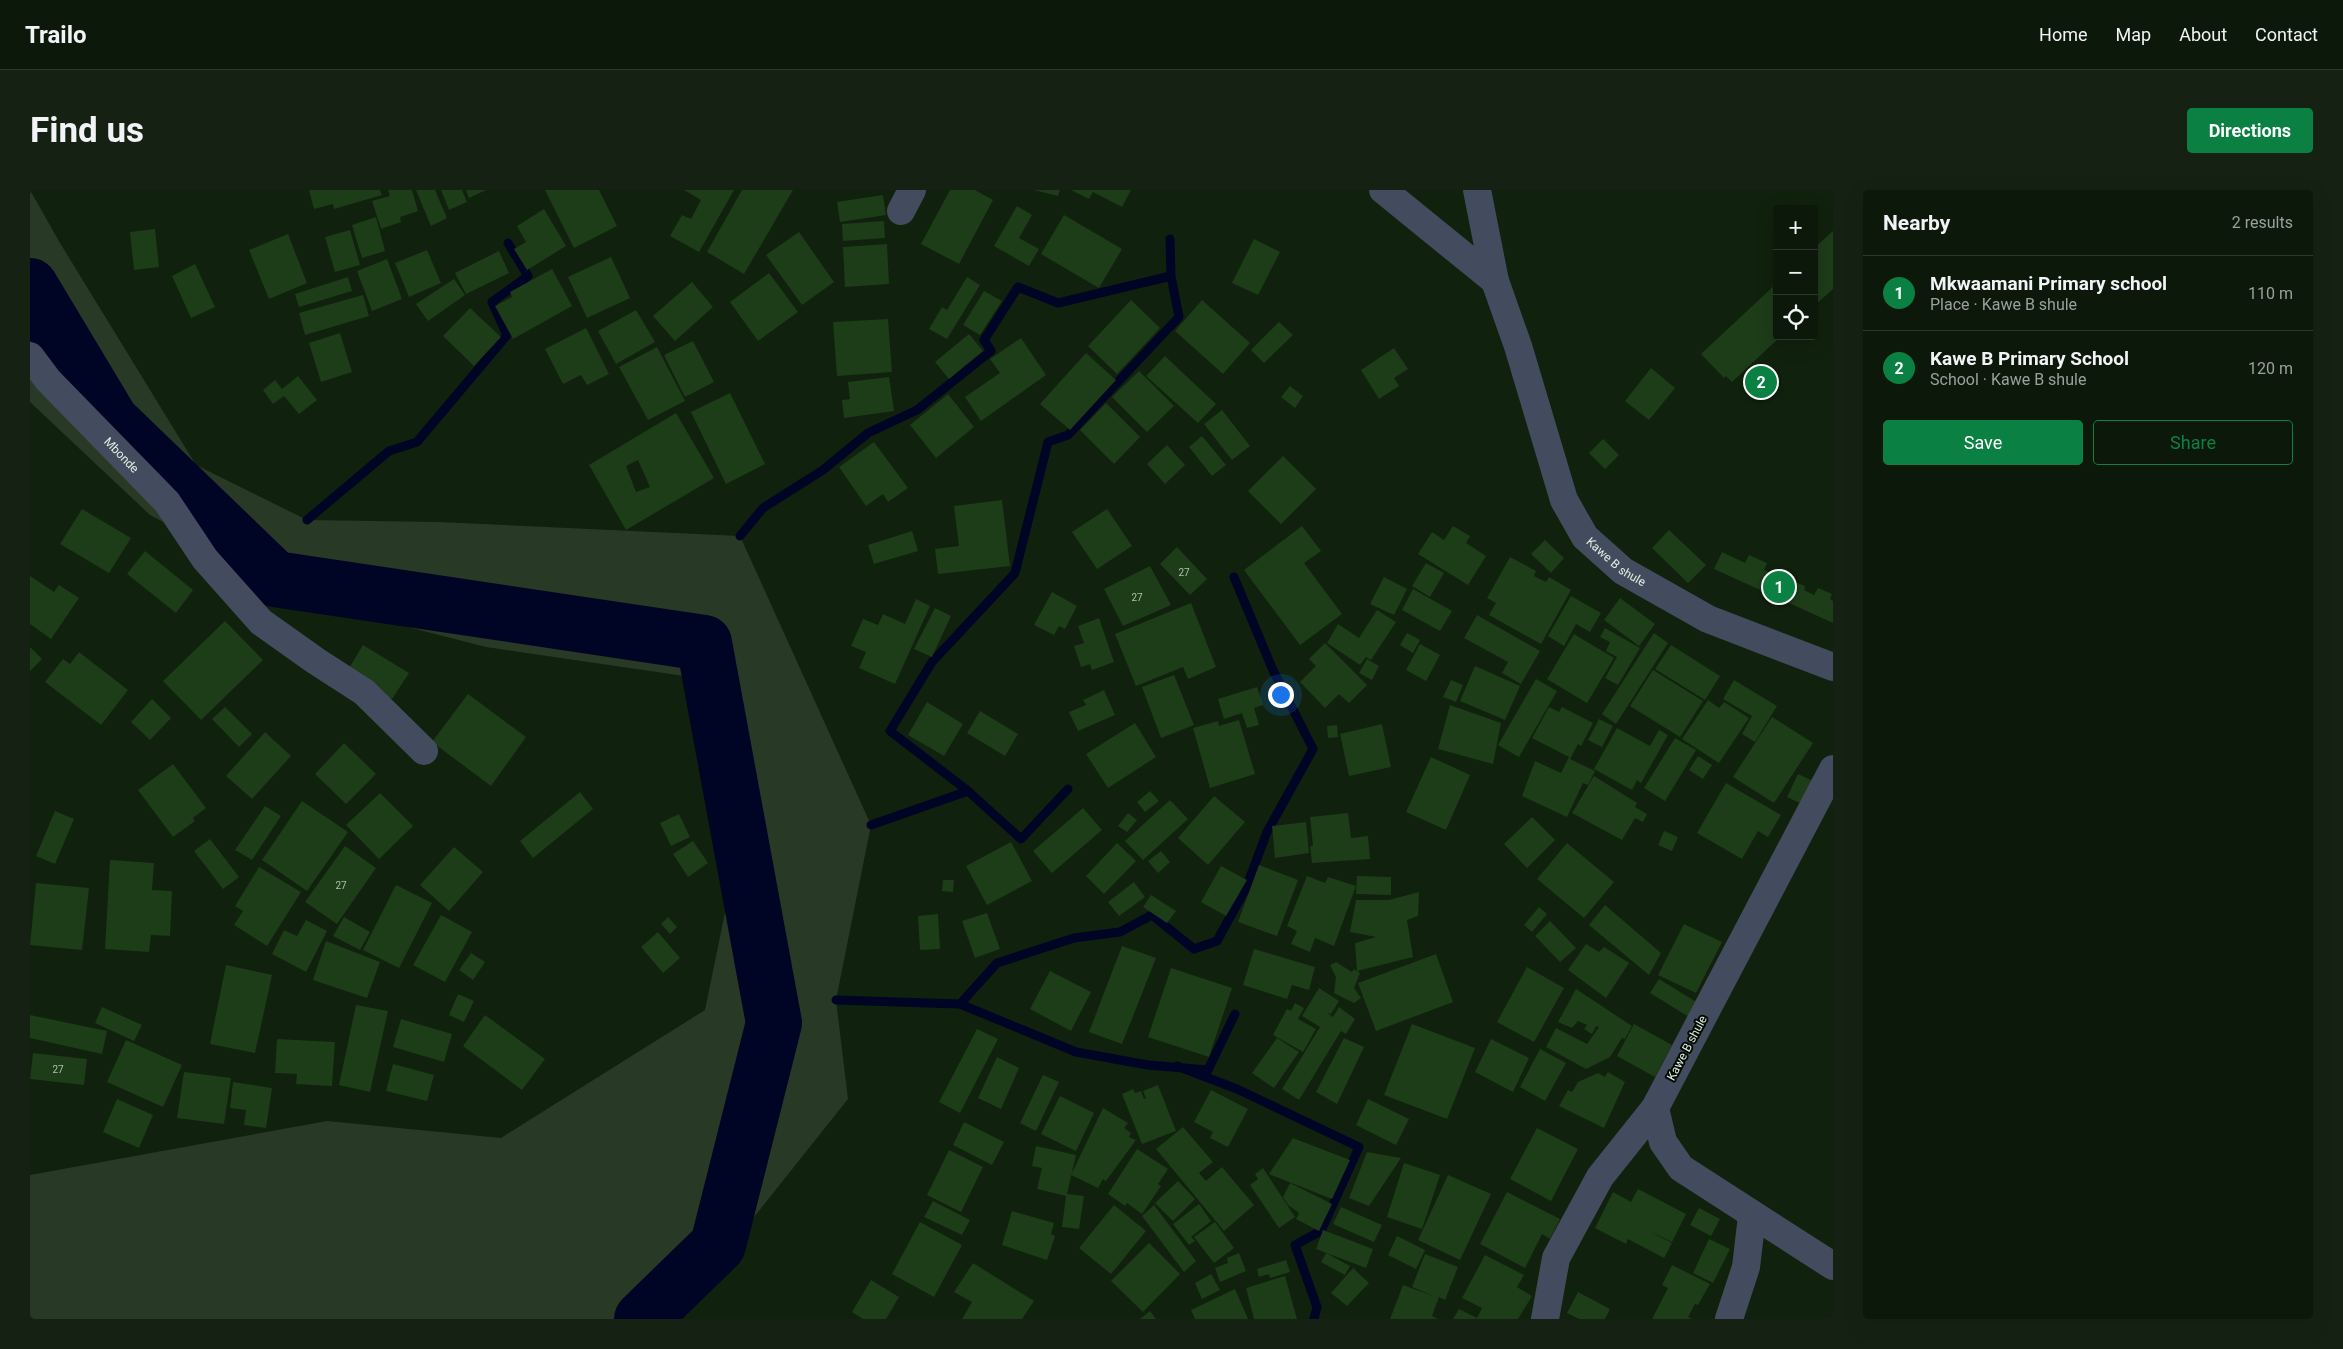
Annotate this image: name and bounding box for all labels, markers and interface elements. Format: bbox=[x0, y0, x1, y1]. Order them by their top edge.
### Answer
text: Trailo bbox=[25, 21, 87, 49]
text: Home bbox=[2039, 24, 2088, 45]
text: Map bbox=[2116, 24, 2151, 45]
text: About bbox=[2179, 24, 2227, 45]
text: Contact bbox=[2255, 24, 2318, 45]
button: Directions bbox=[2187, 108, 2313, 153]
text: Find us bbox=[30, 110, 144, 151]
map controls bbox=[1773, 205, 1818, 340]
button: + bbox=[1773, 205, 1818, 250]
text: Nearby bbox=[1883, 211, 1950, 235]
text: 2 results bbox=[2232, 213, 2293, 232]
button: − bbox=[1773, 250, 1818, 295]
text: Mkwaamani Primary school bbox=[1930, 272, 2167, 295]
text: 1 bbox=[1894, 284, 1904, 303]
text: 110 m bbox=[2248, 284, 2293, 303]
button: locate bbox=[1773, 295, 1818, 340]
text: Place · Kawe B shule bbox=[1930, 295, 2077, 314]
text: Kawe B Primary School bbox=[1930, 347, 2129, 370]
text: 2 bbox=[1894, 359, 1904, 378]
text: 120 m bbox=[2248, 359, 2293, 378]
pin: 2 bbox=[1745, 363, 1777, 401]
text: School · Kawe B shule bbox=[1930, 370, 2086, 389]
button: Save bbox=[1883, 420, 2083, 465]
button: Share bbox=[2093, 420, 2293, 465]
street label: Mbonde bbox=[101, 435, 142, 476]
street label: Kawe B shule bbox=[1583, 535, 1648, 589]
house number: 27 bbox=[1178, 567, 1190, 578]
pin: 1 bbox=[1763, 568, 1795, 606]
house number: 27 bbox=[1131, 592, 1143, 603]
your location bbox=[1268, 682, 1294, 708]
house number: 27 bbox=[335, 880, 347, 891]
street label: Kawe B shule bbox=[1664, 1013, 1710, 1083]
house number: 27 bbox=[52, 1064, 64, 1075]

